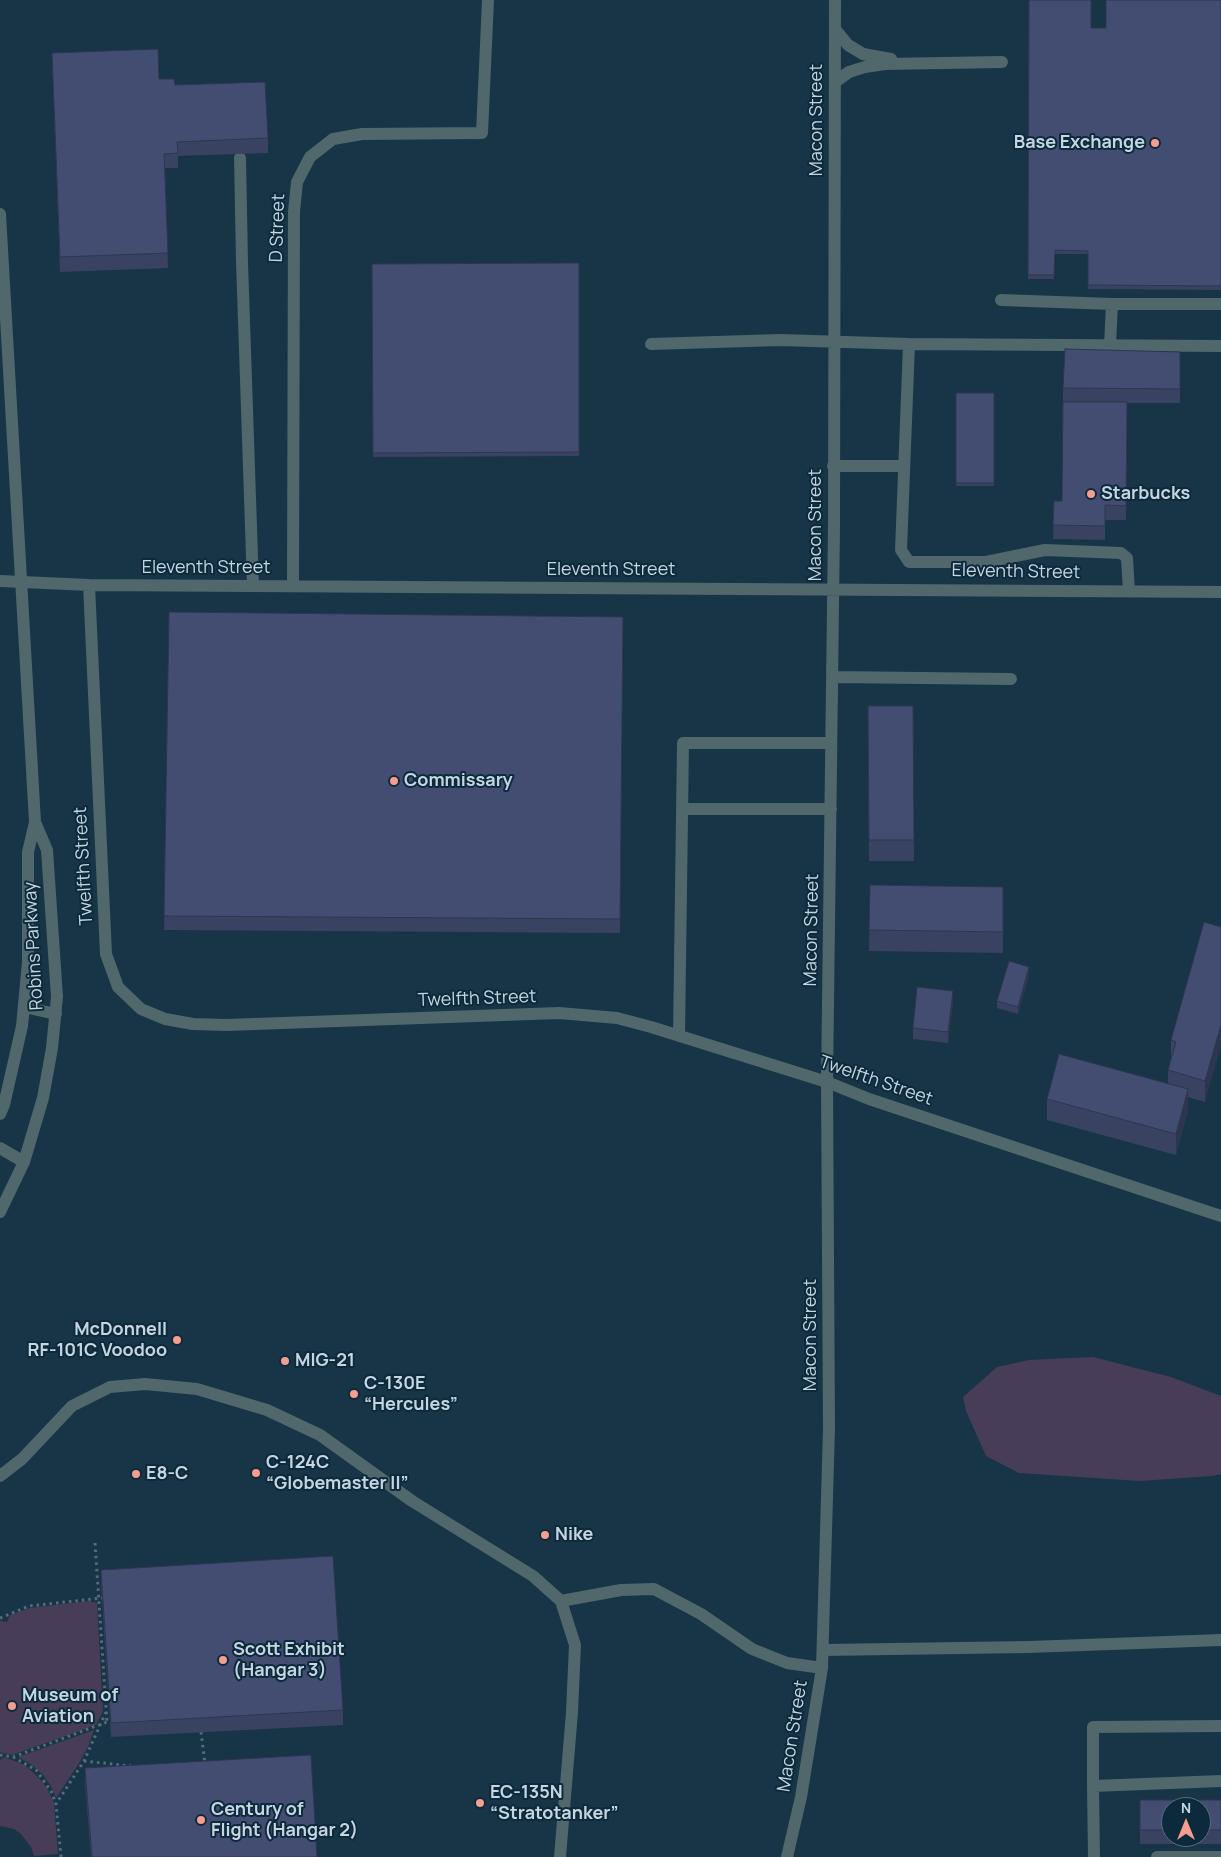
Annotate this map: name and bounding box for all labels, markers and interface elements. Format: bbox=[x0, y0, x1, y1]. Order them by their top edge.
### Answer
street label: Macon Street bbox=[806, 64, 828, 176]
place label: Base Exchange bbox=[1014, 132, 1145, 154]
marker: Base Exchange bbox=[1149, 137, 1161, 149]
street label: D Street bbox=[266, 193, 290, 263]
street label: Macon Street bbox=[805, 469, 827, 581]
place label: Starbucks bbox=[1101, 483, 1190, 505]
marker: Starbucks bbox=[1085, 488, 1097, 500]
street label: Eleventh Street bbox=[142, 557, 270, 579]
street label: Eleventh Street bbox=[547, 559, 675, 581]
street label: Eleventh Street bbox=[951, 560, 1081, 584]
place label: Commissary bbox=[404, 770, 513, 792]
marker: Commissary bbox=[388, 775, 400, 787]
street label: Twelfth Street bbox=[70, 806, 98, 926]
street label: Macon Street bbox=[800, 874, 824, 986]
street label: Robins Parkway bbox=[20, 881, 48, 1011]
street label: Twelfth Street bbox=[417, 986, 537, 1012]
street label: Twelfth Street bbox=[816, 1051, 936, 1111]
street label: Macon Street bbox=[800, 1279, 822, 1391]
place label: McDonnell RF-101C Voodoo bbox=[28, 1319, 167, 1362]
marker: McDonnell RF-101C Voodoo bbox=[171, 1334, 183, 1346]
place label: MIG-21 bbox=[295, 1350, 355, 1372]
marker: MIG-21 bbox=[279, 1355, 291, 1367]
place label: C-130E “Hercules” bbox=[364, 1373, 458, 1416]
marker: C-130E “Hercules” bbox=[348, 1388, 360, 1400]
place label: C-124C “Globemaster II” bbox=[266, 1452, 409, 1495]
place label: E8-C bbox=[146, 1463, 188, 1485]
marker: C-124C “Globemaster II” bbox=[250, 1467, 262, 1479]
marker: E8-C bbox=[130, 1468, 142, 1480]
place label: Nike bbox=[555, 1524, 593, 1546]
marker: Nike bbox=[539, 1529, 551, 1541]
place label: Scott Exhibit (Hangar 3) bbox=[233, 1639, 345, 1682]
marker: Scott Exhibit (Hangar 3) bbox=[217, 1654, 229, 1666]
street label: Macon Street bbox=[774, 1679, 812, 1793]
place label: Museum of Aviation bbox=[22, 1685, 118, 1728]
marker: Museum of Aviation bbox=[6, 1700, 18, 1712]
place label: EC-135N “Stratotanker” bbox=[490, 1782, 619, 1825]
marker: EC-135N “Stratotanker” bbox=[474, 1797, 486, 1809]
north arrow bbox=[1161, 1797, 1211, 1847]
text: N bbox=[1181, 1798, 1191, 1817]
place label: Century of Flight (Hangar 2) bbox=[211, 1799, 358, 1842]
marker: Century of Flight (Hangar 2) bbox=[195, 1814, 207, 1826]

